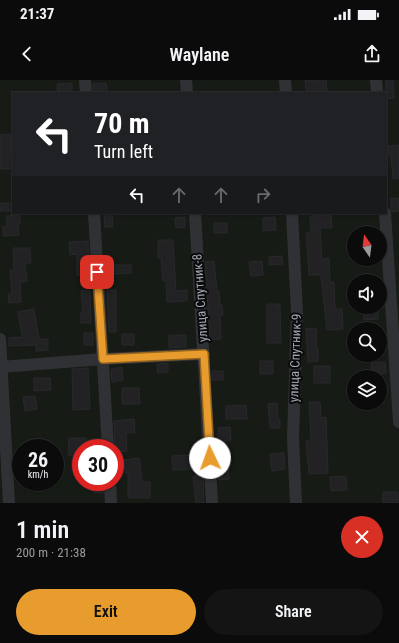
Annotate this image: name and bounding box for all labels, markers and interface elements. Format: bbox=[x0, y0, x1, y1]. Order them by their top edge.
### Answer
text: 21:37 bbox=[20, 5, 54, 23]
icon: back bbox=[16, 43, 38, 65]
icon: share bbox=[361, 43, 383, 65]
text: Waylane bbox=[170, 44, 229, 65]
text: 70 m bbox=[94, 107, 150, 140]
icon: left bbox=[28, 108, 80, 160]
text: Turn left bbox=[94, 141, 153, 162]
icon: left bbox=[126, 184, 148, 206]
icon: ahead bbox=[168, 184, 190, 206]
icon: ahead bbox=[210, 184, 232, 206]
icon: right bbox=[252, 184, 274, 206]
north arrow bbox=[347, 226, 387, 266]
map controls bbox=[347, 226, 387, 410]
street label: улица Спутник-8 bbox=[189, 253, 211, 343]
pin bbox=[80, 255, 114, 289]
icon: arrive bbox=[86, 261, 108, 283]
button: sound bbox=[347, 274, 387, 314]
street label: улица Спутник-9 bbox=[286, 314, 304, 402]
button: search bbox=[347, 322, 387, 362]
button: layers bbox=[347, 370, 387, 410]
position arrow bbox=[189, 437, 231, 479]
speed limit sign: 30 bbox=[72, 439, 124, 491]
text: 26 bbox=[28, 448, 48, 472]
text: km/h bbox=[28, 469, 48, 480]
text: 1 min bbox=[16, 516, 69, 544]
button: close bbox=[341, 516, 383, 558]
text: 200 m · 21:38 bbox=[16, 545, 86, 560]
button: Exit bbox=[16, 589, 196, 635]
button: Share bbox=[204, 589, 383, 635]

